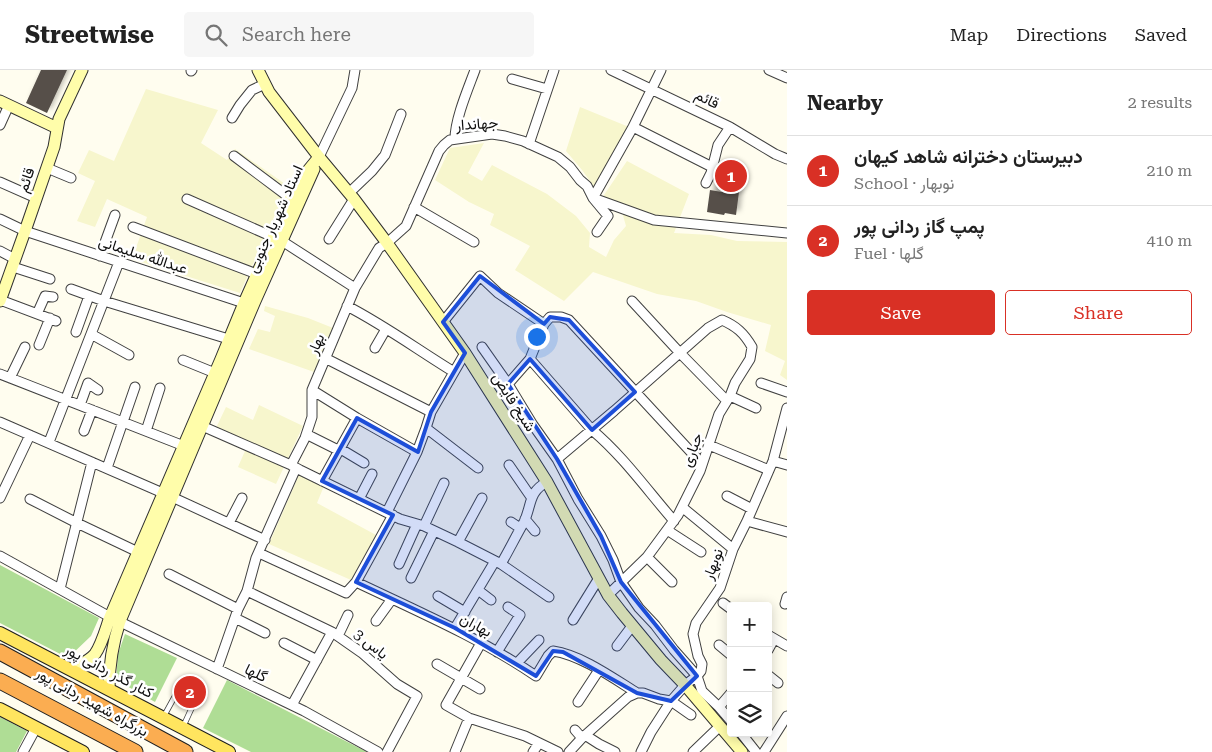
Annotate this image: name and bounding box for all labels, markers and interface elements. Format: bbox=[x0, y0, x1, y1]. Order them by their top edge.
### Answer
search box bbox=[184, 12, 534, 57]
text: Streetwise bbox=[25, 21, 154, 49]
icon: search bbox=[202, 21, 230, 49]
text: Search here bbox=[242, 23, 351, 46]
text: Map bbox=[950, 24, 988, 45]
text: Directions bbox=[1016, 24, 1107, 45]
text: Saved bbox=[1135, 24, 1187, 45]
street label: قائم bbox=[691, 85, 722, 114]
text: Nearby bbox=[807, 91, 883, 115]
text: 2 results bbox=[1128, 93, 1192, 112]
street label: جهاندار bbox=[454, 114, 499, 135]
text: دبیرستان دخترانه شاهد کیهان bbox=[854, 145, 1083, 168]
pin: 1 bbox=[715, 157, 747, 195]
text: 1 bbox=[819, 161, 827, 180]
text: 210 m bbox=[1146, 161, 1192, 180]
street label: استاد شهریار جنوبی bbox=[243, 162, 308, 276]
street label: قائم bbox=[13, 165, 40, 195]
text: School · نوبهار bbox=[854, 174, 954, 193]
text: پمپ گاز ردانی پور bbox=[854, 215, 984, 238]
text: 2 bbox=[819, 231, 827, 250]
text: 410 m bbox=[1146, 231, 1192, 250]
street label: عبدالله سلیمانی bbox=[96, 232, 190, 279]
text: Fuel · گلها bbox=[854, 244, 924, 263]
button: Save bbox=[807, 290, 995, 335]
button: Share bbox=[1005, 290, 1192, 335]
your location bbox=[524, 324, 550, 350]
street label: بهار bbox=[303, 331, 328, 358]
street label: شیخ فایض bbox=[487, 369, 540, 436]
street label: جباری bbox=[678, 431, 707, 470]
street label: نوبهار bbox=[699, 546, 727, 583]
map controls bbox=[727, 602, 772, 737]
button: + bbox=[727, 602, 772, 647]
street label: بهاران bbox=[457, 609, 495, 641]
street label: یاس 3 bbox=[350, 625, 392, 664]
street label: کنار گذر ردانی پور bbox=[60, 640, 157, 703]
button: − bbox=[727, 647, 772, 692]
street label: گلها bbox=[242, 660, 271, 686]
street label: بزرگراه شهید ردانی پور bbox=[31, 663, 151, 741]
pin: 2 bbox=[174, 673, 206, 711]
button: layers bbox=[727, 692, 772, 737]

